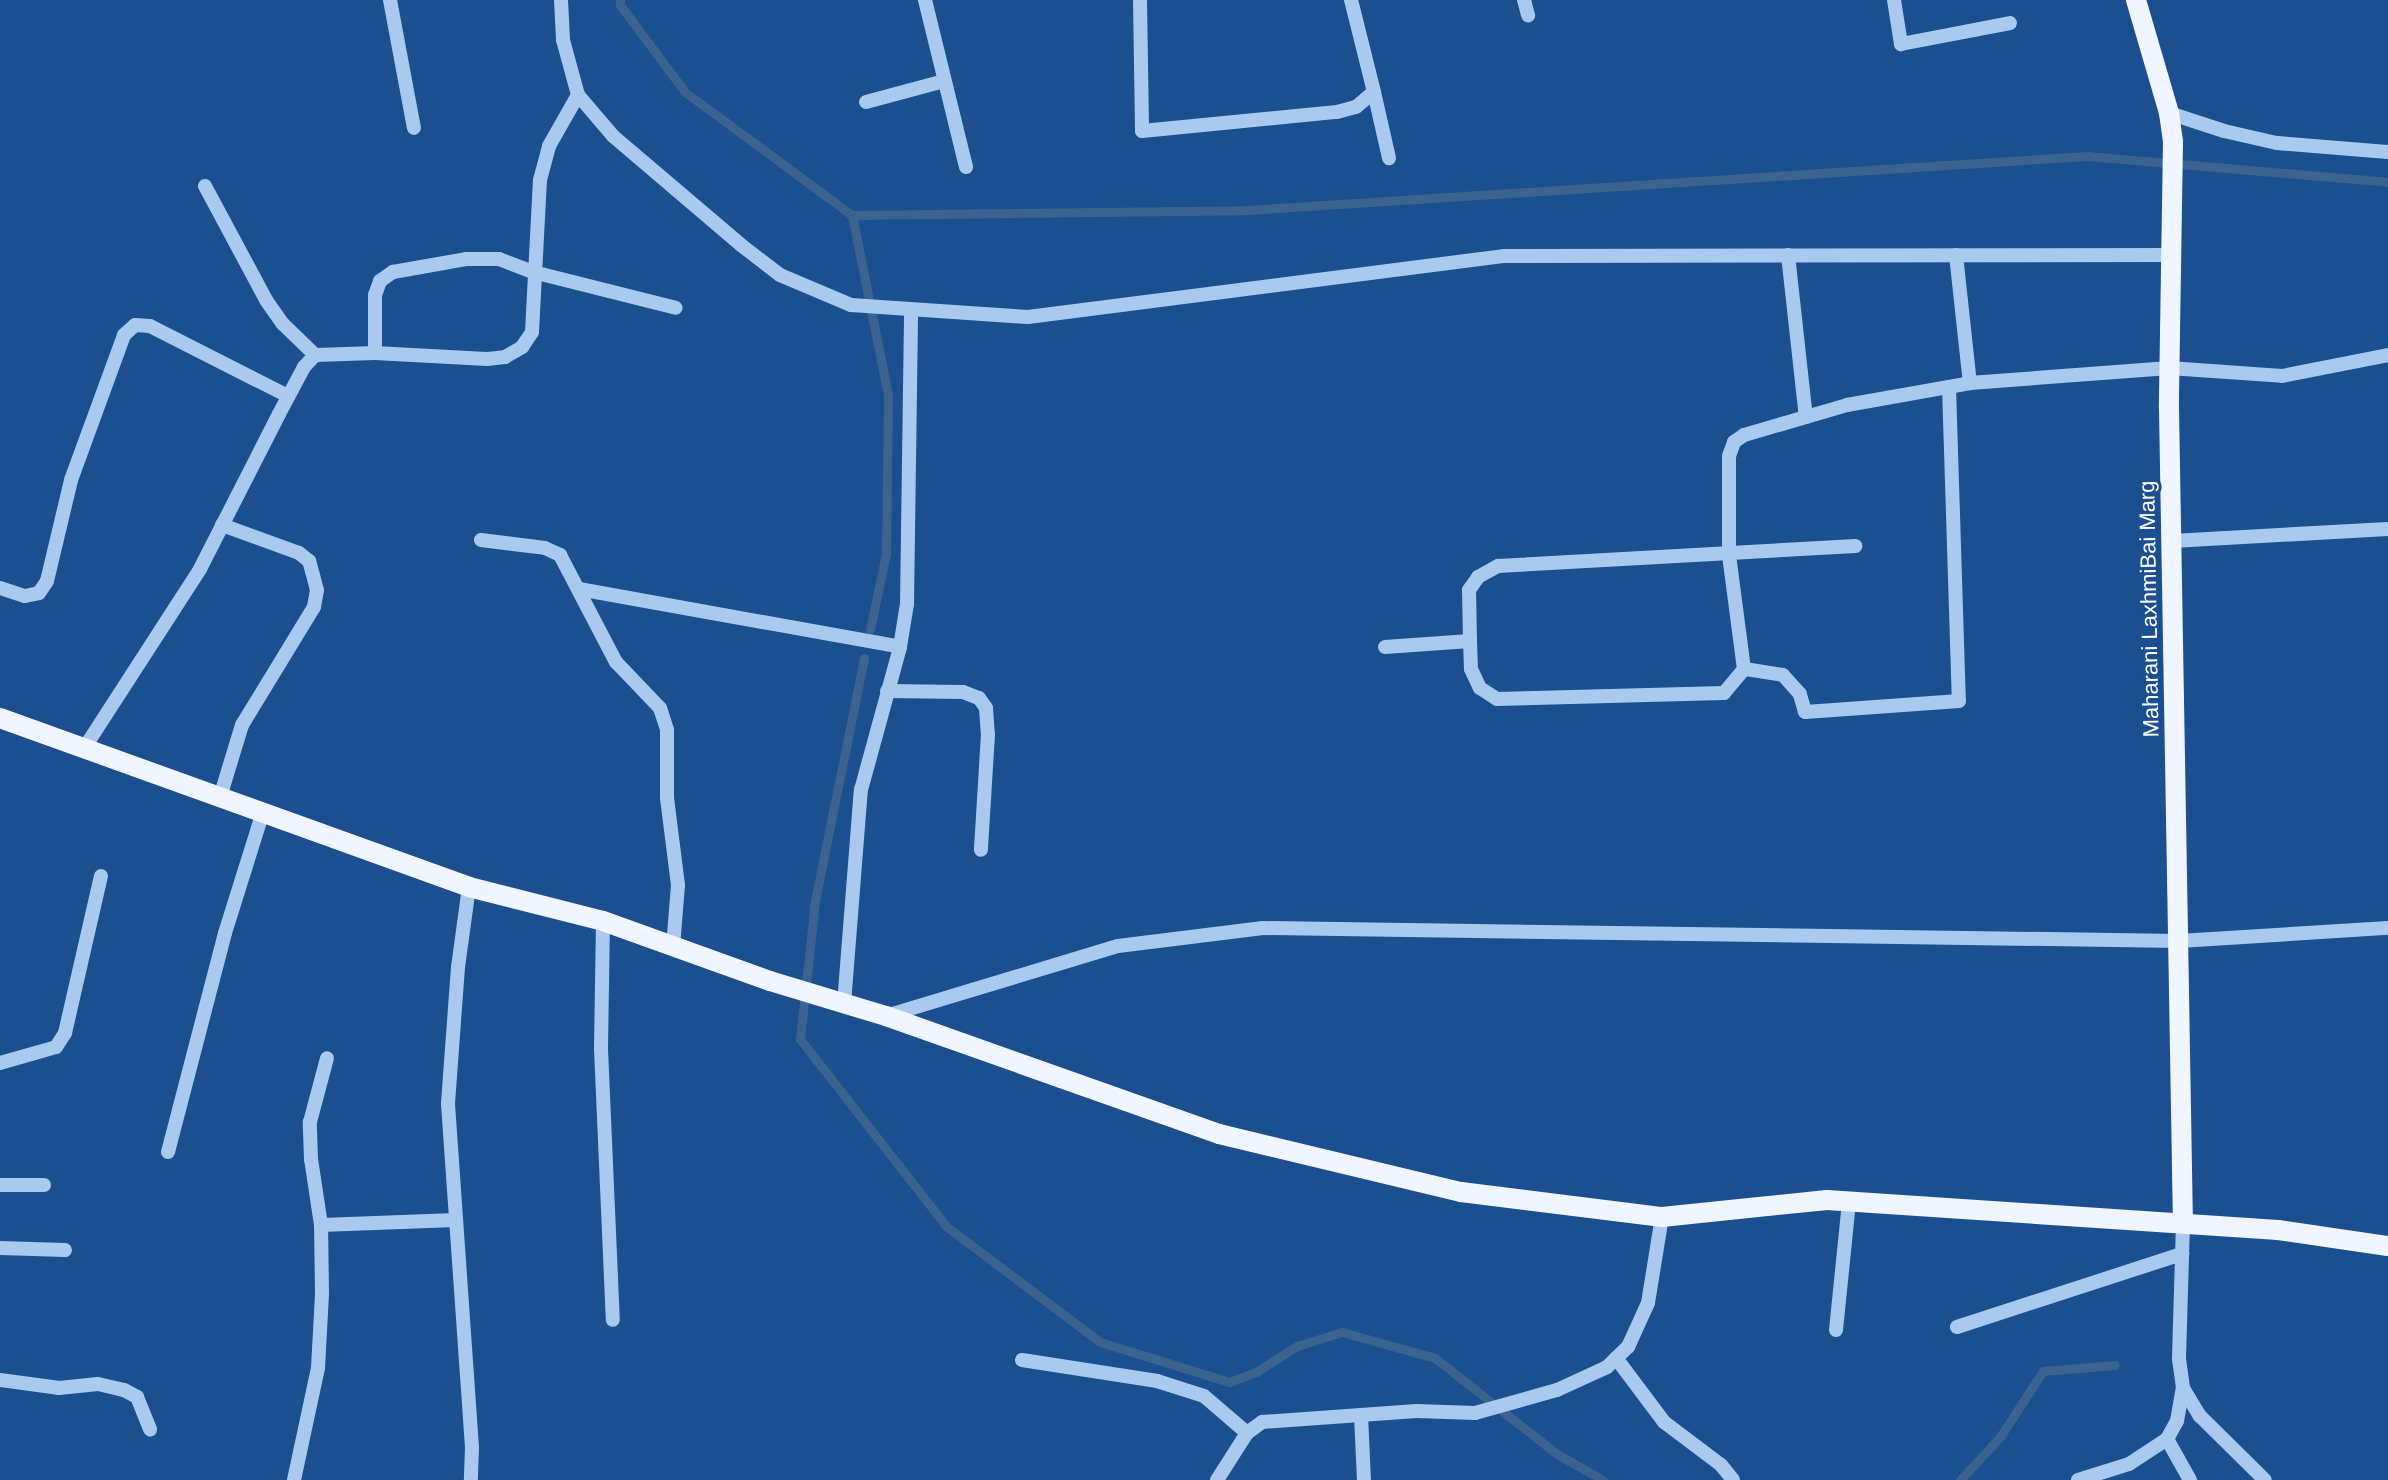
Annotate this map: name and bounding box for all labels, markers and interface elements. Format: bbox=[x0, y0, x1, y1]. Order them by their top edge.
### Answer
street label: Maharani LaxhmiBai Marg bbox=[2134, 480, 2164, 738]

